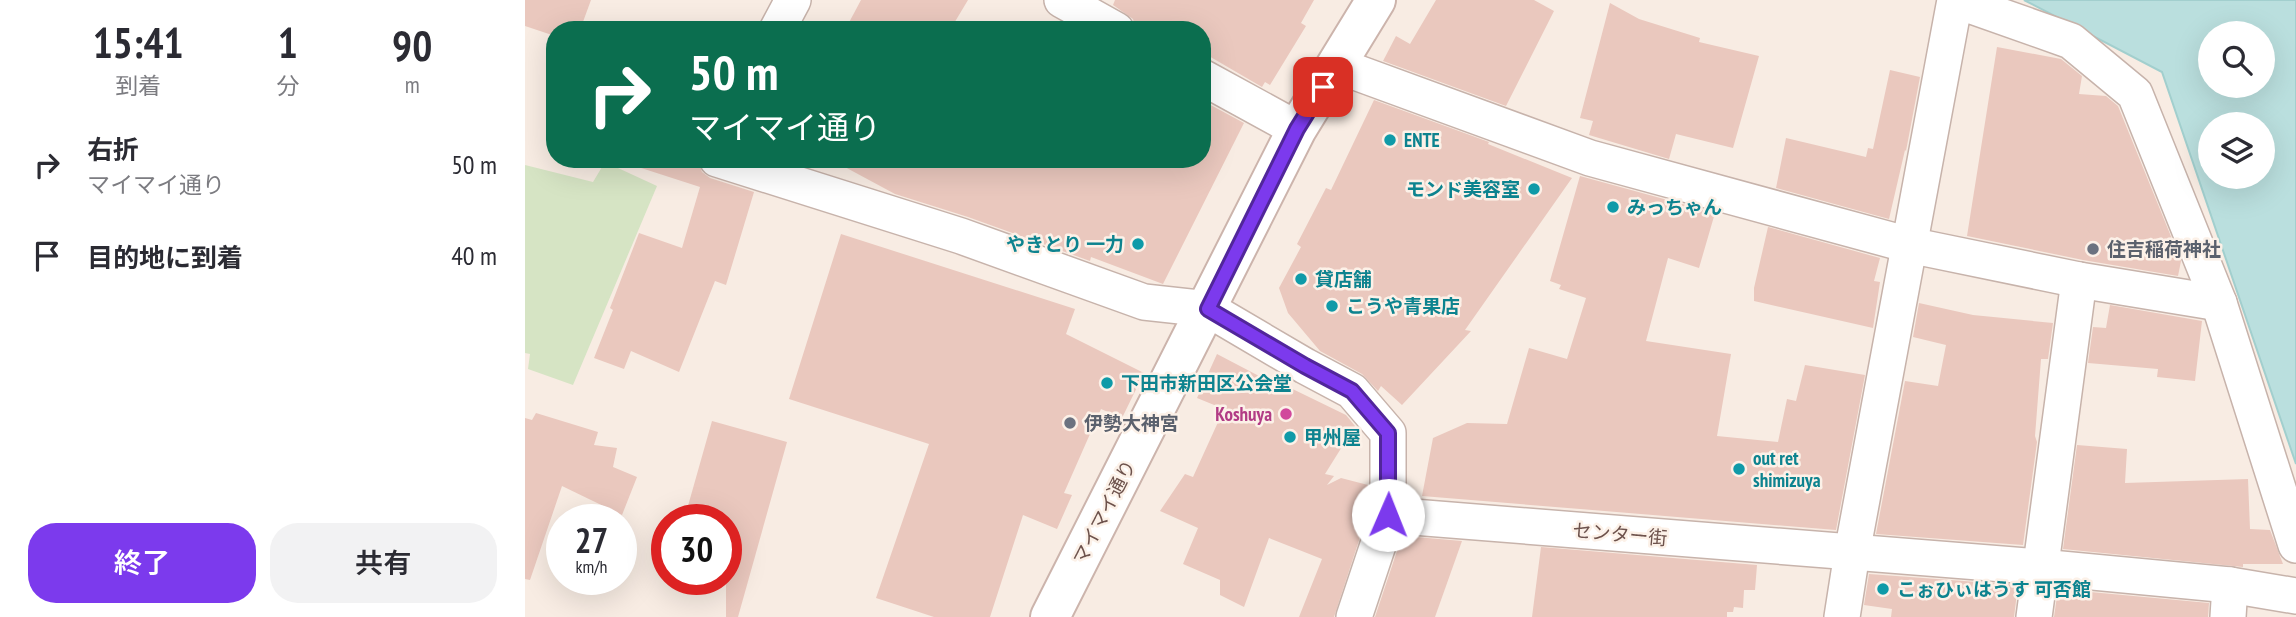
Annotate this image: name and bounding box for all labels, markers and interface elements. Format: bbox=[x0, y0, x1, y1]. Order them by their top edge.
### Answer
text: 15:41 bbox=[93, 15, 184, 70]
text: 1 bbox=[278, 15, 298, 70]
text: 90 bbox=[392, 18, 432, 73]
map controls bbox=[2198, 21, 2275, 189]
button: search bbox=[2198, 21, 2275, 98]
text: 50 m bbox=[689, 40, 778, 104]
icon: right bbox=[574, 49, 665, 140]
pin bbox=[1293, 57, 1353, 117]
icon: arrive bbox=[1304, 68, 1342, 106]
text: m bbox=[405, 70, 420, 99]
text: 到着 bbox=[115, 71, 161, 100]
text: 分 bbox=[276, 71, 299, 100]
text: マイマイ通り bbox=[689, 106, 881, 148]
button: layers bbox=[2198, 112, 2275, 189]
place label: ENTE bbox=[1404, 128, 1440, 152]
marker: ENTE bbox=[1382, 132, 1398, 148]
text: 右折 bbox=[87, 133, 139, 166]
icon: right bbox=[28, 146, 66, 184]
text: 50 m bbox=[451, 148, 497, 181]
text: マイマイ通り bbox=[87, 170, 225, 199]
place label: モンド美容室 bbox=[1406, 177, 1520, 201]
marker: モンド美容室 bbox=[1526, 181, 1542, 197]
place label: みっちゃん bbox=[1627, 195, 1722, 219]
marker: みっちゃん bbox=[1605, 199, 1621, 215]
place label: やきとり 一力 bbox=[1006, 232, 1124, 256]
marker: やきとり 一力 bbox=[1130, 236, 1146, 252]
icon: arrive bbox=[28, 237, 66, 275]
place label: 住吉稲荷神社 bbox=[2107, 237, 2221, 261]
text: 40 m bbox=[451, 239, 497, 272]
text: 目的地に到着 bbox=[87, 241, 243, 274]
marker: 住吉稲荷神社 bbox=[2085, 241, 2101, 257]
place label: 貸店舗 bbox=[1315, 267, 1372, 291]
marker: 貸店舗 bbox=[1293, 271, 1309, 287]
place label: こうや青果店 bbox=[1346, 294, 1460, 318]
marker: こうや青果店 bbox=[1324, 298, 1340, 314]
place label: 下田市新田区公会堂 bbox=[1121, 371, 1292, 395]
marker: 下田市新田区公会堂 bbox=[1099, 375, 1115, 391]
place label: Koshuya bbox=[1215, 402, 1272, 426]
marker: Koshuya bbox=[1278, 406, 1294, 422]
place label: 伊勢大神宮 bbox=[1084, 411, 1179, 435]
marker: 伊勢大神宮 bbox=[1062, 415, 1078, 431]
place label: 甲州屋 bbox=[1304, 425, 1361, 449]
marker: 甲州屋 bbox=[1282, 429, 1298, 445]
place label: out ret shimizuya bbox=[1753, 446, 1821, 492]
street label: マイマイ通り bbox=[1067, 456, 1141, 568]
marker: out ret shimizuya bbox=[1731, 461, 1747, 477]
position arrow bbox=[1351, 478, 1425, 552]
speed limit sign: 30 bbox=[651, 504, 742, 595]
text: 27 bbox=[575, 517, 608, 563]
street label: センター街 bbox=[1572, 518, 1668, 550]
button: 終了 bbox=[28, 523, 256, 603]
button: 共有 bbox=[270, 523, 497, 603]
text: km/h bbox=[576, 555, 607, 578]
place label: こぉひぃはうす 可否館 bbox=[1897, 577, 2091, 601]
marker: こぉひぃはうす 可否館 bbox=[1875, 581, 1891, 597]

